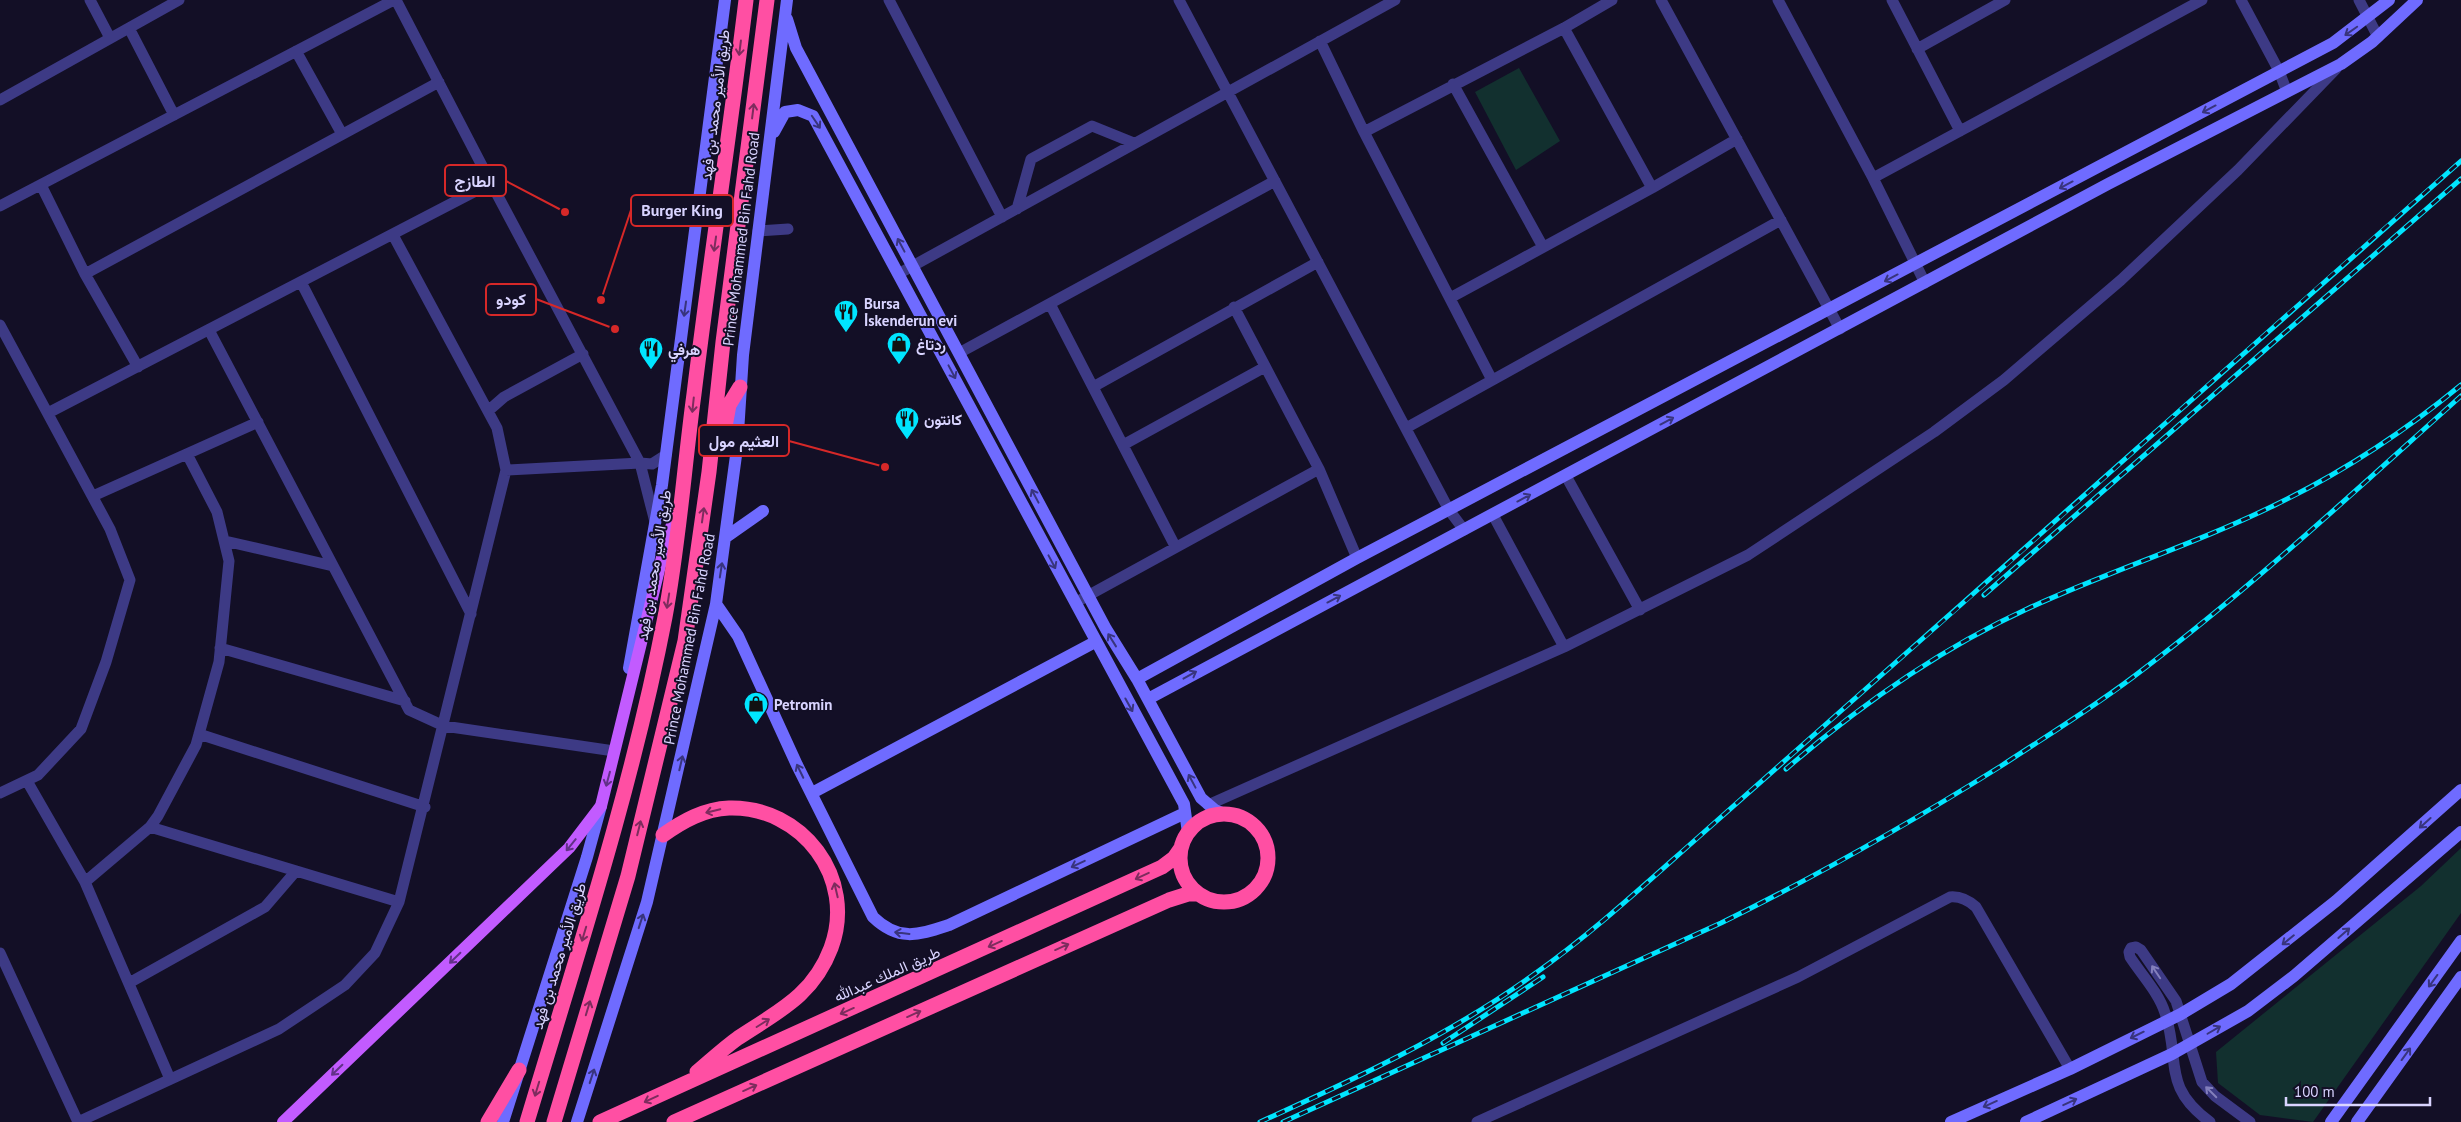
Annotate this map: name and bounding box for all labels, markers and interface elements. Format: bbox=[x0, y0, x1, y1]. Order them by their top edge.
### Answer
one-way arrow bbox=[2345, 26, 2359, 36]
street label: طريق الأمير محمد بن فهد bbox=[696, 28, 735, 182]
one-way arrow bbox=[735, 40, 745, 56]
one-way arrow bbox=[748, 103, 758, 119]
one-way arrow bbox=[2202, 105, 2217, 114]
one-way arrow bbox=[811, 115, 821, 129]
street label: Prince Mohammed Bin Fahd Road bbox=[718, 131, 764, 347]
callout: الطازج bbox=[445, 165, 506, 196]
text: الطازج bbox=[455, 171, 495, 192]
one-way arrow bbox=[2058, 180, 2073, 190]
callout: Burger King bbox=[631, 195, 733, 226]
text: Burger King bbox=[641, 200, 723, 220]
one-way arrow bbox=[710, 236, 720, 252]
one-way arrow bbox=[896, 238, 906, 253]
one-way arrow bbox=[1884, 273, 1899, 283]
callout: كودو bbox=[486, 284, 536, 315]
text: كودو bbox=[496, 289, 526, 310]
place label: Bursa İskenderun evi bbox=[864, 294, 957, 330]
restaurant icon: Bursa İskenderun evi bbox=[833, 299, 859, 333]
one-way arrow bbox=[680, 300, 690, 316]
shop icon: ردتاغ bbox=[886, 331, 912, 365]
place label: ردتاغ bbox=[916, 335, 946, 355]
restaurant icon: هرفي bbox=[638, 336, 664, 370]
place label: هرفي bbox=[668, 340, 700, 363]
one-way arrow bbox=[947, 364, 957, 379]
one-way arrow bbox=[688, 397, 698, 413]
restaurant icon: كانتون bbox=[894, 406, 920, 440]
place label: كانتون bbox=[924, 410, 962, 429]
one-way arrow bbox=[1659, 416, 1674, 426]
callout: العثيم مول bbox=[699, 425, 789, 456]
text: العثيم مول bbox=[709, 431, 779, 452]
street label: طريق الأمير محمد بن فهد bbox=[633, 488, 676, 642]
one-way arrow bbox=[1030, 490, 1040, 504]
one-way arrow bbox=[1516, 493, 1531, 502]
one-way arrow bbox=[698, 507, 708, 523]
street label: Prince Mohammed Bin Fahd Road bbox=[659, 532, 719, 746]
one-way arrow bbox=[1048, 554, 1058, 569]
one-way arrow bbox=[716, 562, 726, 578]
one-way arrow bbox=[662, 593, 672, 609]
one-way arrow bbox=[1326, 594, 1341, 604]
one-way arrow bbox=[1107, 633, 1117, 647]
one-way arrow bbox=[1183, 670, 1197, 680]
shop icon: Petromin bbox=[743, 691, 769, 725]
place label: Petromin bbox=[774, 695, 833, 714]
one-way arrow bbox=[1125, 697, 1135, 712]
one-way arrow bbox=[677, 756, 686, 772]
one-way arrow bbox=[795, 764, 805, 779]
one-way arrow bbox=[603, 770, 612, 786]
one-way arrow bbox=[1187, 774, 1197, 789]
one-way arrow bbox=[706, 807, 722, 816]
one-way arrow bbox=[2418, 817, 2431, 829]
one-way arrow bbox=[635, 821, 644, 837]
one-way arrow bbox=[566, 838, 577, 851]
one-way arrow bbox=[1071, 859, 1086, 869]
one-way arrow bbox=[1135, 872, 1150, 881]
street label: طريق الأمير محمد بن فهد bbox=[528, 880, 591, 1032]
one-way arrow bbox=[830, 883, 840, 899]
one-way arrow bbox=[637, 913, 647, 929]
one-way arrow bbox=[578, 926, 588, 942]
one-way arrow bbox=[894, 928, 910, 938]
one-way arrow bbox=[2337, 928, 2350, 939]
one-way arrow bbox=[2282, 934, 2295, 945]
one-way arrow bbox=[988, 940, 1003, 950]
street label: طريق الملك عبدالله bbox=[831, 942, 944, 1007]
one-way arrow bbox=[1054, 942, 1069, 952]
one-way arrow bbox=[448, 952, 461, 964]
one-way arrow bbox=[2151, 965, 2161, 979]
one-way arrow bbox=[2427, 974, 2438, 987]
one-way arrow bbox=[583, 1001, 593, 1017]
one-way arrow bbox=[840, 1007, 855, 1017]
one-way arrow bbox=[906, 1009, 921, 1018]
one-way arrow bbox=[755, 1018, 769, 1028]
one-way arrow bbox=[2207, 1025, 2221, 1035]
one-way arrow bbox=[2130, 1031, 2145, 1040]
one-way arrow bbox=[2400, 1048, 2411, 1061]
one-way arrow bbox=[331, 1064, 343, 1077]
one-way arrow bbox=[588, 1068, 597, 1084]
scale bar bbox=[2286, 1074, 2430, 1106]
one-way arrow bbox=[531, 1081, 541, 1097]
one-way arrow bbox=[742, 1082, 757, 1092]
text: 100 m bbox=[2294, 1082, 2335, 1101]
one-way arrow bbox=[2205, 1086, 2217, 1098]
one-way arrow bbox=[643, 1094, 658, 1104]
one-way arrow bbox=[2062, 1096, 2077, 1106]
one-way arrow bbox=[1983, 1100, 1998, 1110]

